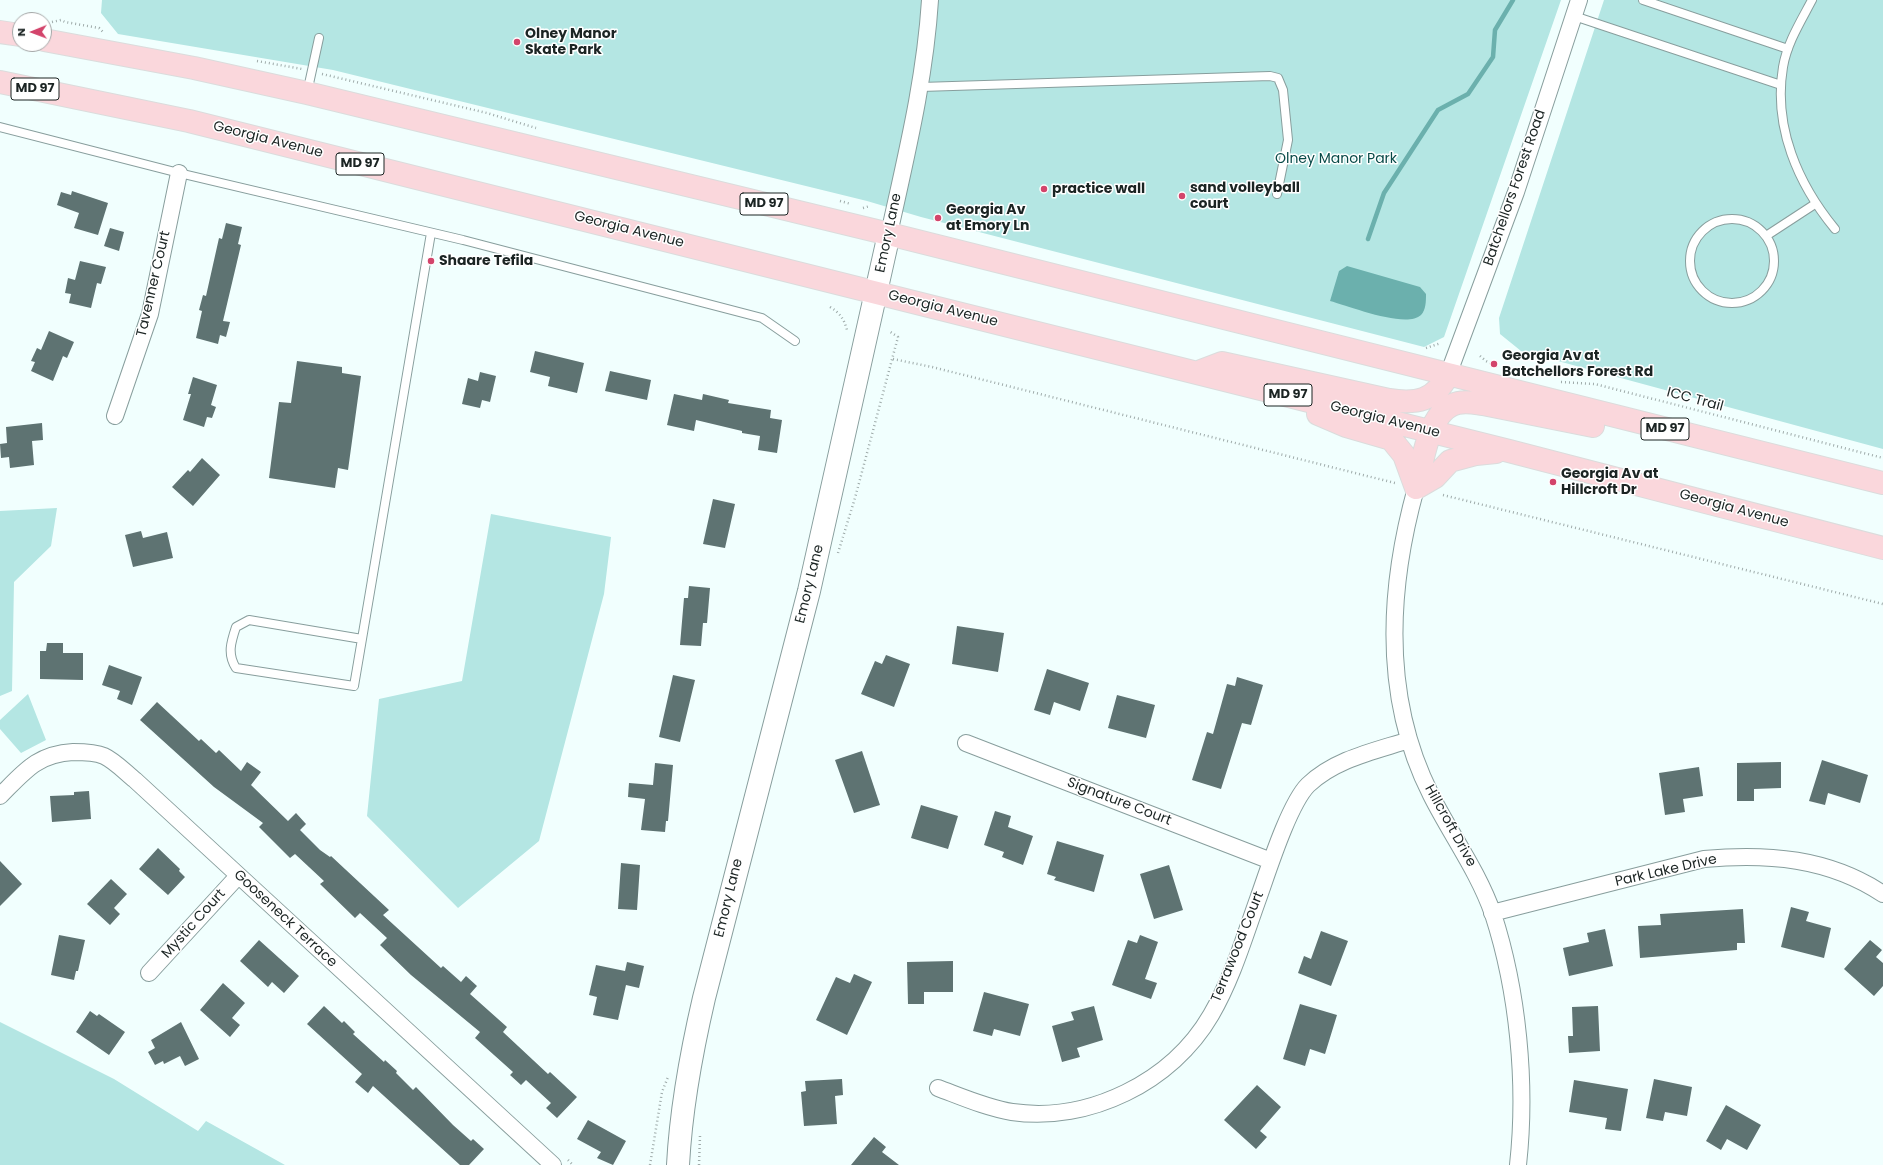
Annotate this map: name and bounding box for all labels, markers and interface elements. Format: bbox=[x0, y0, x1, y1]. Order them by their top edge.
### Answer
north arrow bbox=[12, 12, 52, 52]
place label: Olney Manor Skate Park bbox=[525, 26, 617, 58]
text: N bbox=[13, 28, 29, 36]
marker: Olney Manor Skate Park bbox=[512, 37, 522, 47]
road number: MD 97 bbox=[11, 78, 59, 100]
street label: Batchellors Forest Road bbox=[1480, 108, 1550, 268]
street label: Georgia Avenue bbox=[211, 118, 325, 162]
park label: Olney Manor Park bbox=[1275, 151, 1397, 167]
road number: MD 97 bbox=[336, 153, 384, 175]
place label: sand volleyball court bbox=[1190, 180, 1300, 212]
place label: practice wall bbox=[1052, 181, 1145, 197]
marker: practice wall bbox=[1039, 184, 1049, 194]
marker: sand volleyball court bbox=[1177, 191, 1187, 201]
street label: Emory Lane bbox=[872, 192, 906, 274]
road number: MD 97 bbox=[740, 193, 788, 215]
place label: Georgia Av at Emory Ln bbox=[946, 202, 1029, 234]
street label: Georgia Avenue bbox=[572, 208, 686, 252]
marker: Georgia Av at Emory Ln bbox=[933, 213, 943, 223]
street label: Tavenner Court bbox=[134, 229, 174, 339]
place label: Shaare Tefila bbox=[439, 253, 533, 269]
marker: Shaare Tefila bbox=[426, 256, 436, 266]
street label: Georgia Avenue bbox=[886, 287, 1000, 331]
place label: Georgia Av at Batchellors Forest Rd bbox=[1502, 348, 1653, 380]
marker: Georgia Av at Batchellors Forest Rd bbox=[1489, 359, 1499, 369]
road number: MD 97 bbox=[1264, 384, 1312, 406]
street label: ICC Trail bbox=[1665, 384, 1725, 416]
street label: Georgia Avenue bbox=[1328, 398, 1442, 442]
road number: MD 97 bbox=[1641, 418, 1689, 440]
place label: Georgia Av at Hillcroft Dr bbox=[1561, 466, 1659, 498]
marker: Georgia Av at Hillcroft Dr bbox=[1548, 477, 1558, 487]
street label: Georgia Avenue bbox=[1678, 486, 1790, 532]
street label: Emory Lane bbox=[792, 543, 828, 625]
street label: Signature Court bbox=[1065, 774, 1173, 830]
street label: Hillcroft Drive bbox=[1421, 782, 1479, 870]
street label: Park Lake Drive bbox=[1613, 851, 1719, 891]
street label: Emory Lane bbox=[711, 857, 747, 939]
street label: Gooseneck Terrace bbox=[230, 867, 340, 971]
street label: Mystic Court bbox=[159, 886, 229, 962]
street label: Terrawood Court bbox=[1208, 889, 1268, 1005]

